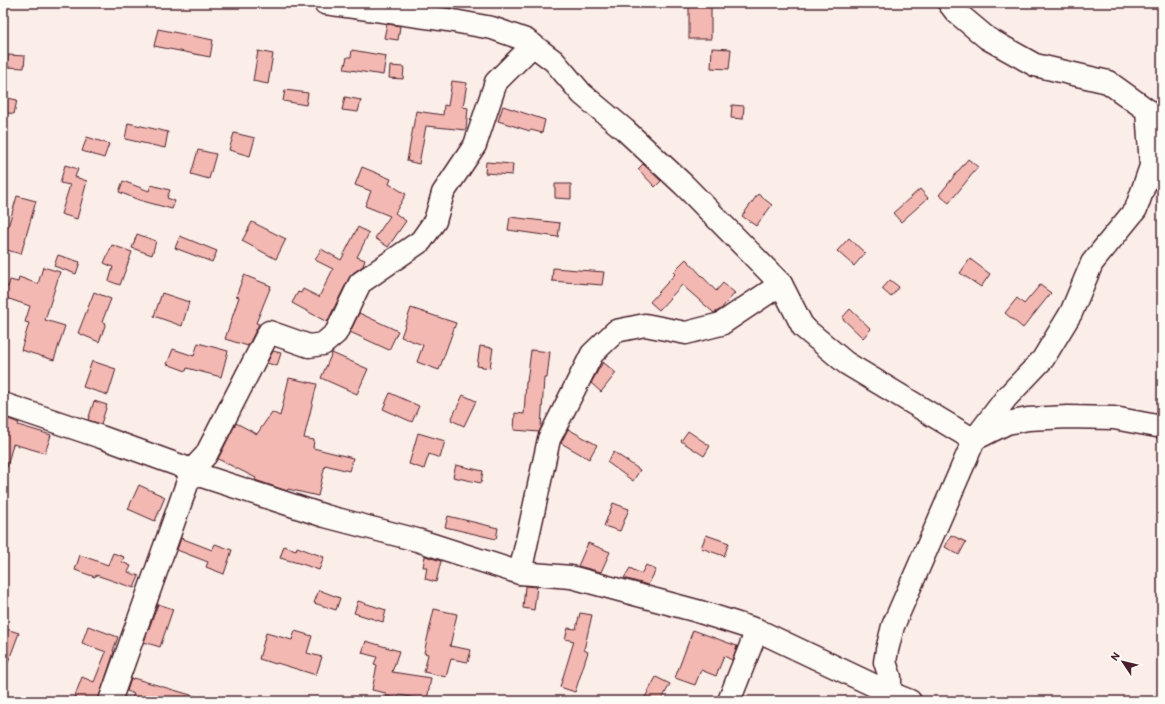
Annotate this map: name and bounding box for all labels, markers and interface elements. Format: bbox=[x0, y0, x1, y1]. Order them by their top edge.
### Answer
north arrow bbox=[1103, 642, 1143, 682]
text: N bbox=[1108, 650, 1123, 663]

